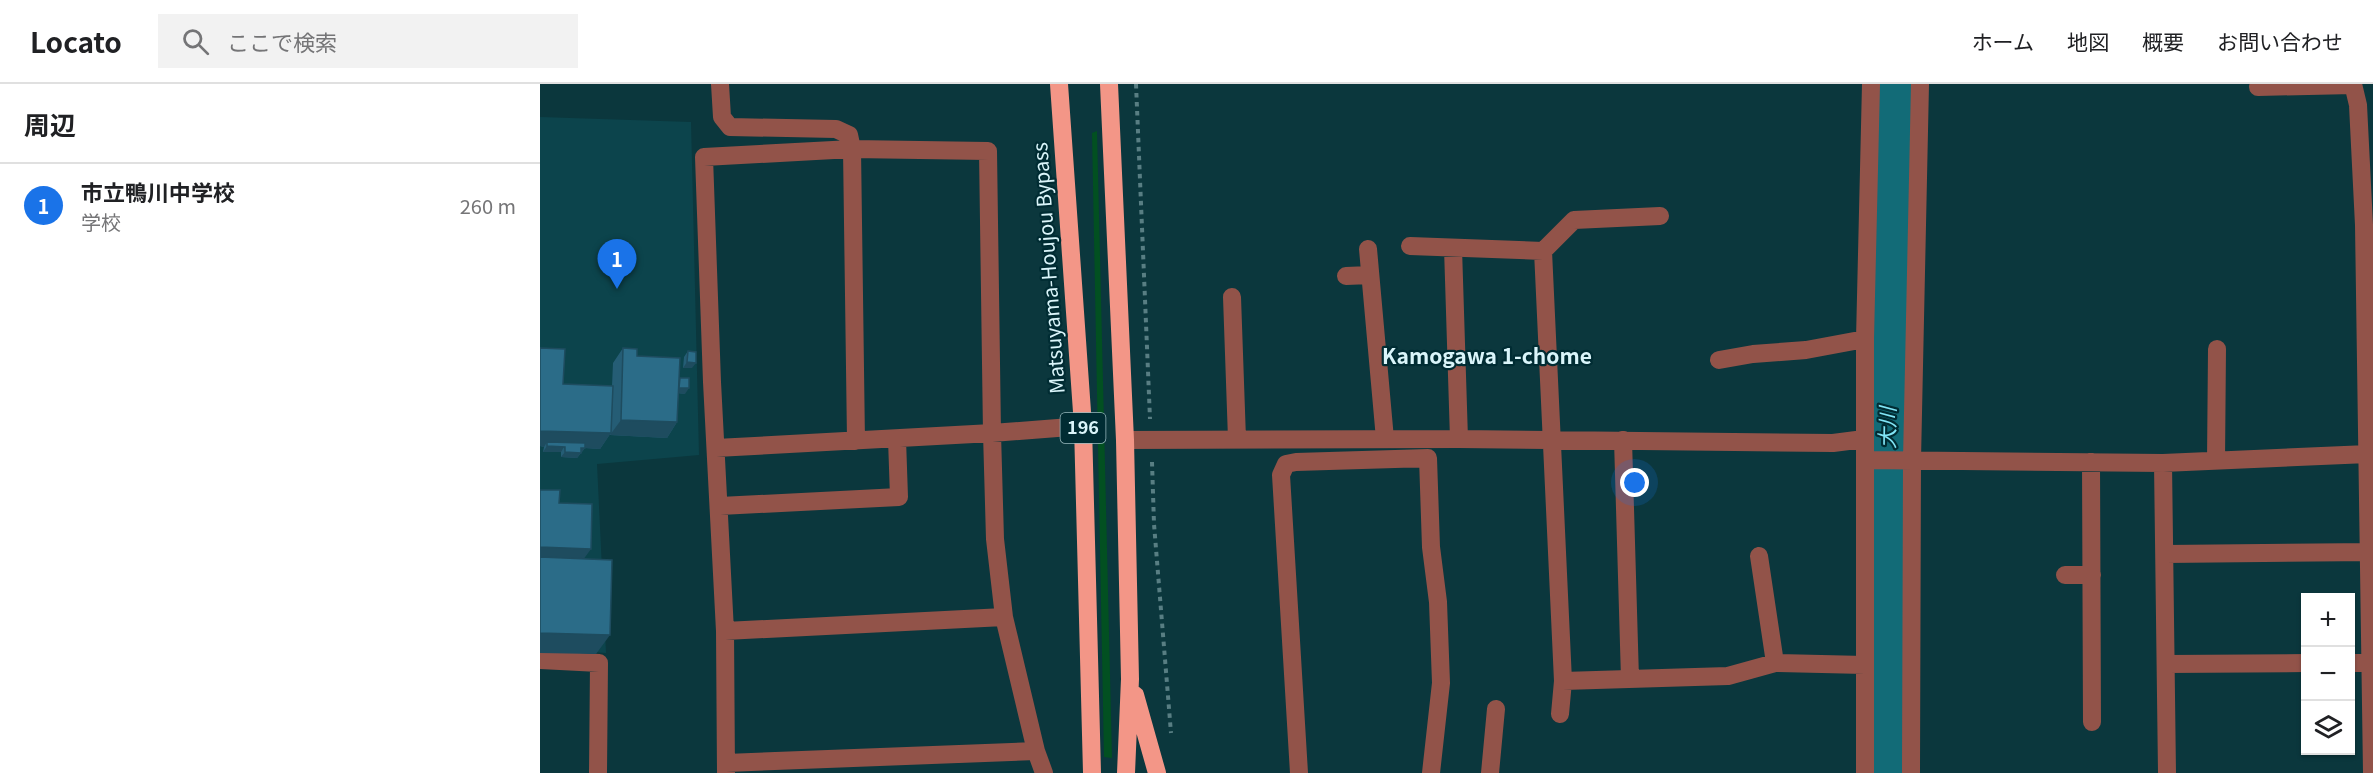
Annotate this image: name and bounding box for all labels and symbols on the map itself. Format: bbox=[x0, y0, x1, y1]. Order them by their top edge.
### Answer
street label: Matsuyama-Houjou Bypass bbox=[1024, 141, 1071, 395]
pin: 1 bbox=[598, 240, 637, 289]
district label: Kamogawa 1-chome bbox=[1382, 340, 1592, 370]
water label: 大川 bbox=[1871, 405, 1901, 449]
road number: 196 bbox=[1060, 413, 1106, 443]
your location bbox=[1620, 468, 1649, 497]

